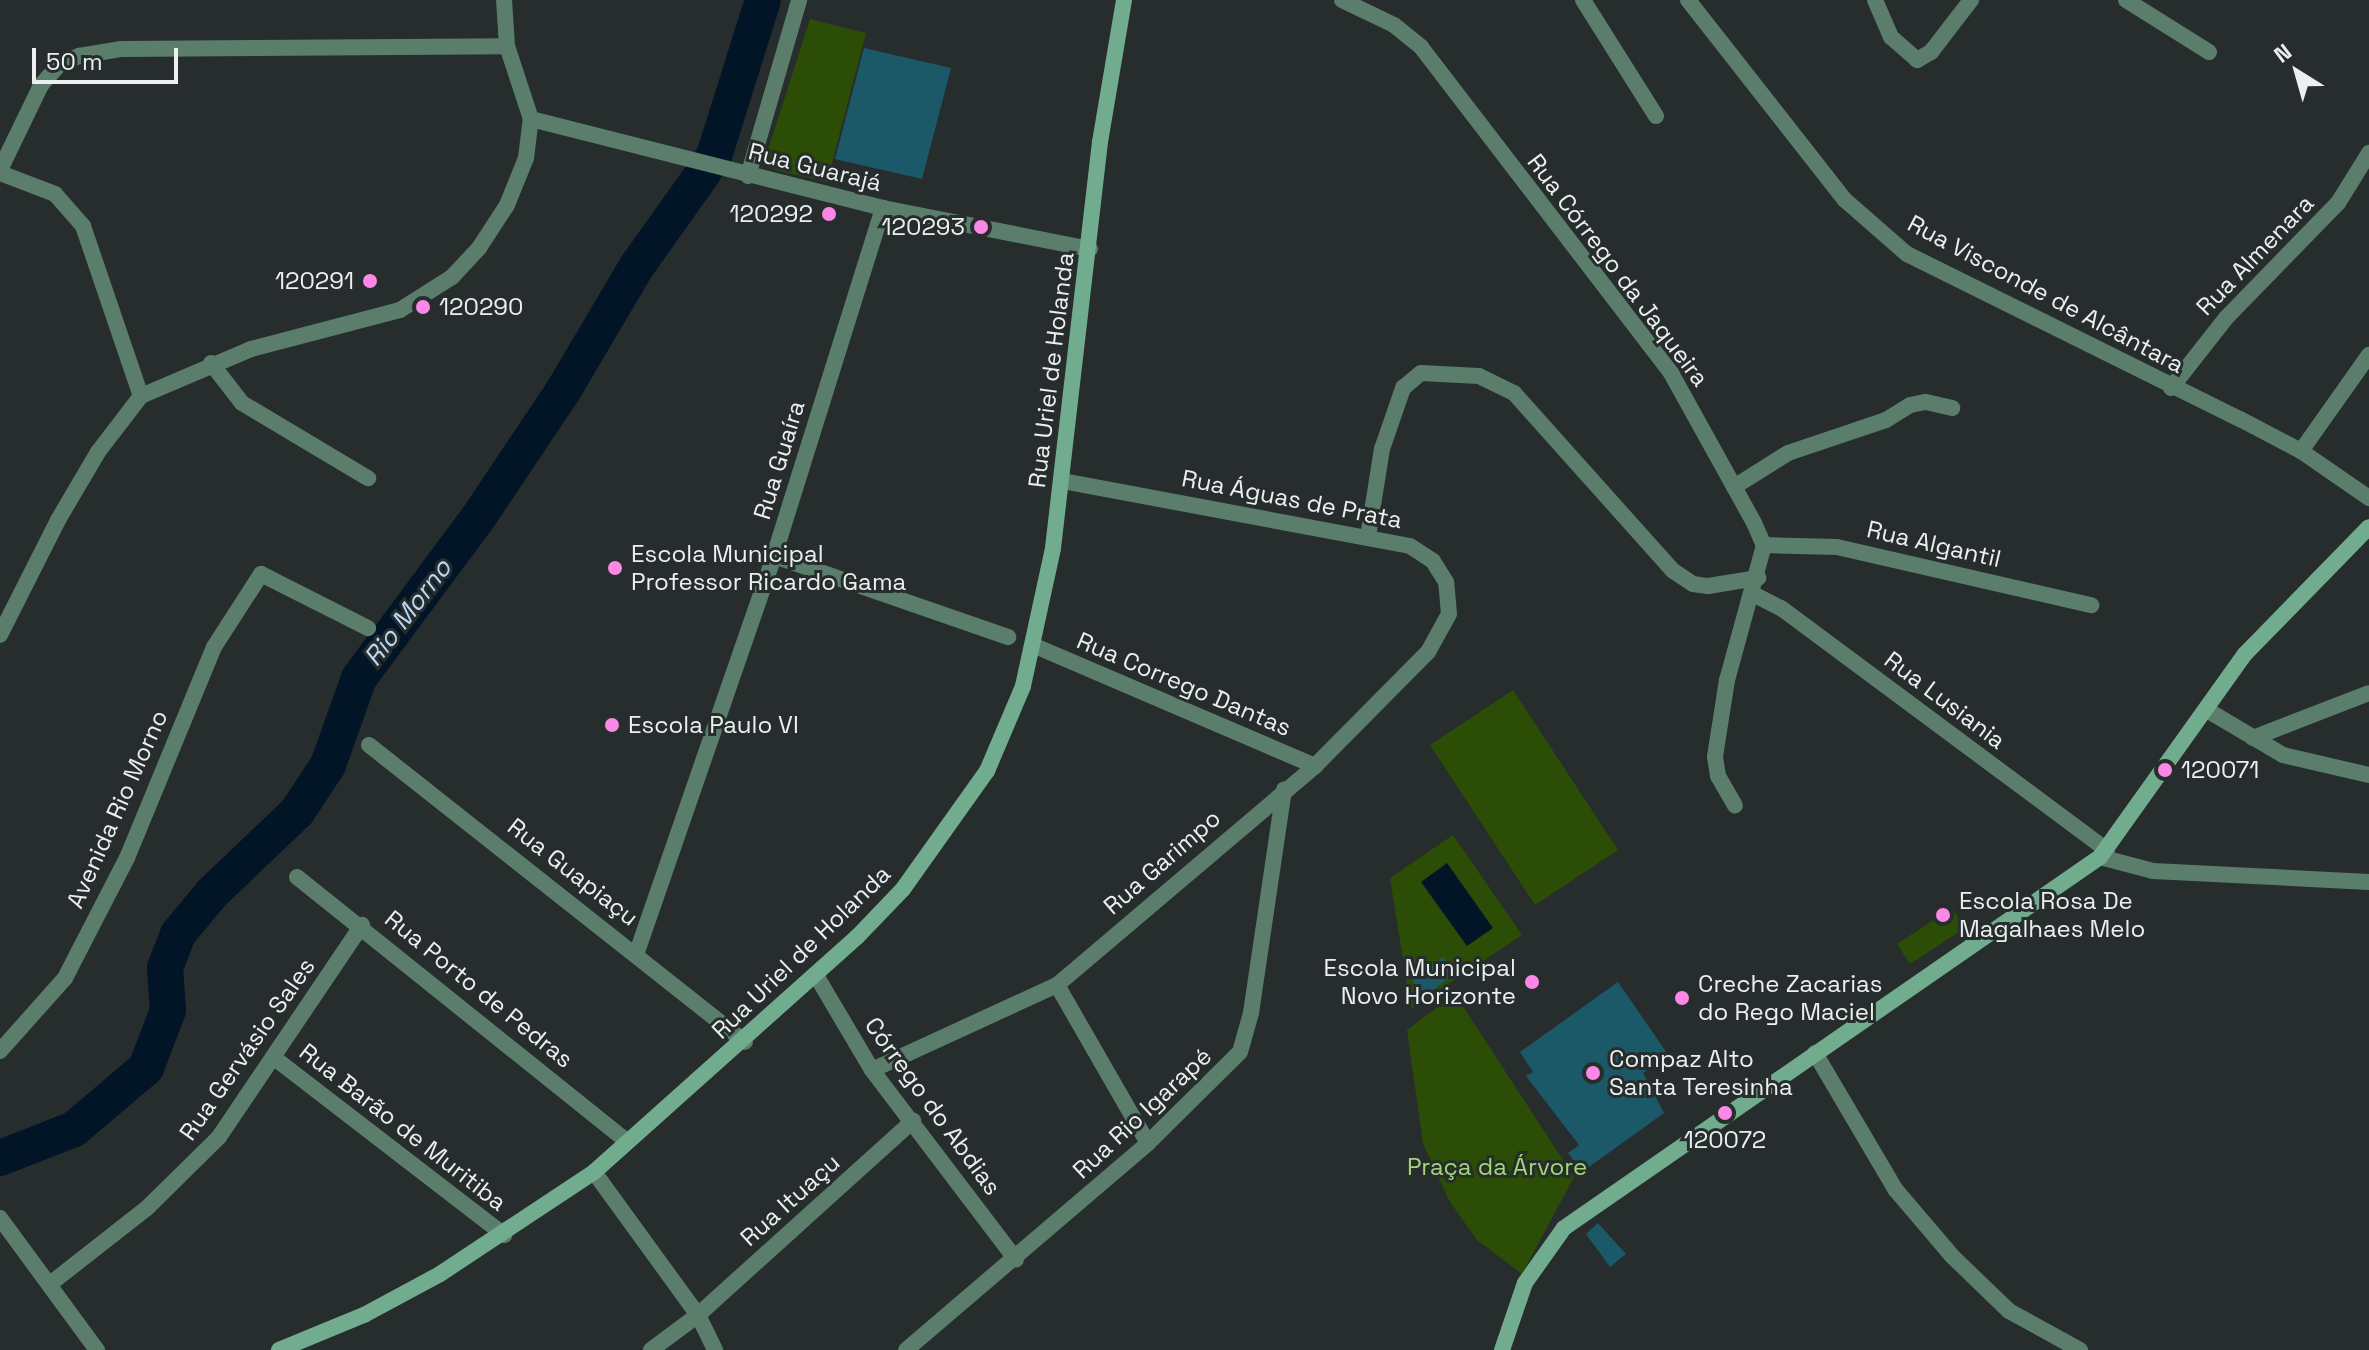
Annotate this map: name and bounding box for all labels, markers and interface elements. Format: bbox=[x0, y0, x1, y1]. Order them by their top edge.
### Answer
scale bar bbox=[36, 32, 182, 82]
north arrow bbox=[2257, 32, 2337, 112]
text: N bbox=[2268, 37, 2297, 68]
text: 50 m bbox=[46, 46, 103, 77]
street label: Rua Guarajá bbox=[745, 137, 885, 197]
street label: Rua Córrego da Jaqueira bbox=[1521, 148, 1715, 392]
street label: Rua Almenara bbox=[2190, 189, 2320, 321]
place label: 120292 bbox=[730, 200, 813, 228]
marker: 120292 bbox=[820, 205, 838, 223]
street label: Rua Visconde de Alcântara bbox=[1903, 209, 2189, 379]
place label: 120293 bbox=[882, 213, 965, 241]
marker: 120293 bbox=[972, 218, 990, 236]
street label: Rua Uriel de Holanda bbox=[1022, 251, 1080, 489]
place label: 120291 bbox=[275, 267, 354, 295]
marker: 120291 bbox=[361, 272, 379, 290]
place label: 120290 bbox=[439, 293, 523, 321]
marker: 120290 bbox=[414, 298, 432, 316]
street label: Rua Guaíra bbox=[747, 397, 811, 523]
street label: Rua Águas de Prata bbox=[1179, 463, 1405, 535]
street label: Rua Algantil bbox=[1864, 515, 2004, 573]
place label: Escola Municipal Professor Ricardo Gama bbox=[631, 540, 906, 596]
water label: Rio Morno bbox=[358, 553, 458, 673]
marker: Escola Municipal Professor Ricardo Gama bbox=[606, 559, 624, 577]
street label: Rua Corrego Dantas bbox=[1073, 626, 1295, 742]
street label: Rua Lusiania bbox=[1879, 645, 2011, 755]
street label: Avenida Rio Morno bbox=[60, 706, 174, 912]
place label: Escola Paulo VI bbox=[628, 711, 799, 739]
marker: Escola Paulo VI bbox=[603, 716, 621, 734]
place label: 120071 bbox=[2181, 756, 2259, 784]
marker: 120071 bbox=[2156, 761, 2174, 779]
street label: Rua Garimpo bbox=[1098, 803, 1226, 921]
street label: Rua Guapiaçu bbox=[502, 812, 644, 932]
street label: Rua Uriel de Holanda bbox=[706, 859, 896, 1045]
place label: Escola Rosa De Magalhaes Melo bbox=[1959, 887, 2145, 943]
street label: Rua Porto de Pedras bbox=[379, 904, 579, 1074]
marker: Escola Rosa De Magalhaes Melo bbox=[1934, 906, 1952, 924]
street label: Rua Gervásio Sales bbox=[173, 952, 321, 1146]
place label: Escola Municipal Novo Horizonte bbox=[1323, 954, 1516, 1010]
place label: Creche Zacarias do Rego Maciel bbox=[1698, 970, 1882, 1026]
marker: Escola Municipal Novo Horizonte bbox=[1523, 973, 1541, 991]
marker: Creche Zacarias do Rego Maciel bbox=[1673, 989, 1691, 1007]
street label: Córrego do Abdias bbox=[859, 1011, 1007, 1201]
street label: Rua Barão de Muritiba bbox=[294, 1037, 512, 1217]
street label: Rua Rio Igarapé bbox=[1067, 1041, 1217, 1185]
place label: Compaz Alto Santa Teresinha bbox=[1609, 1045, 1793, 1101]
marker: Compaz Alto Santa Teresinha bbox=[1584, 1064, 1602, 1082]
marker: 120072 bbox=[1716, 1104, 1734, 1122]
place label: 120072 bbox=[1684, 1126, 1766, 1154]
street label: Rua Ituaçu bbox=[734, 1148, 846, 1252]
park label: Praça da Árvore bbox=[1407, 1153, 1587, 1181]

